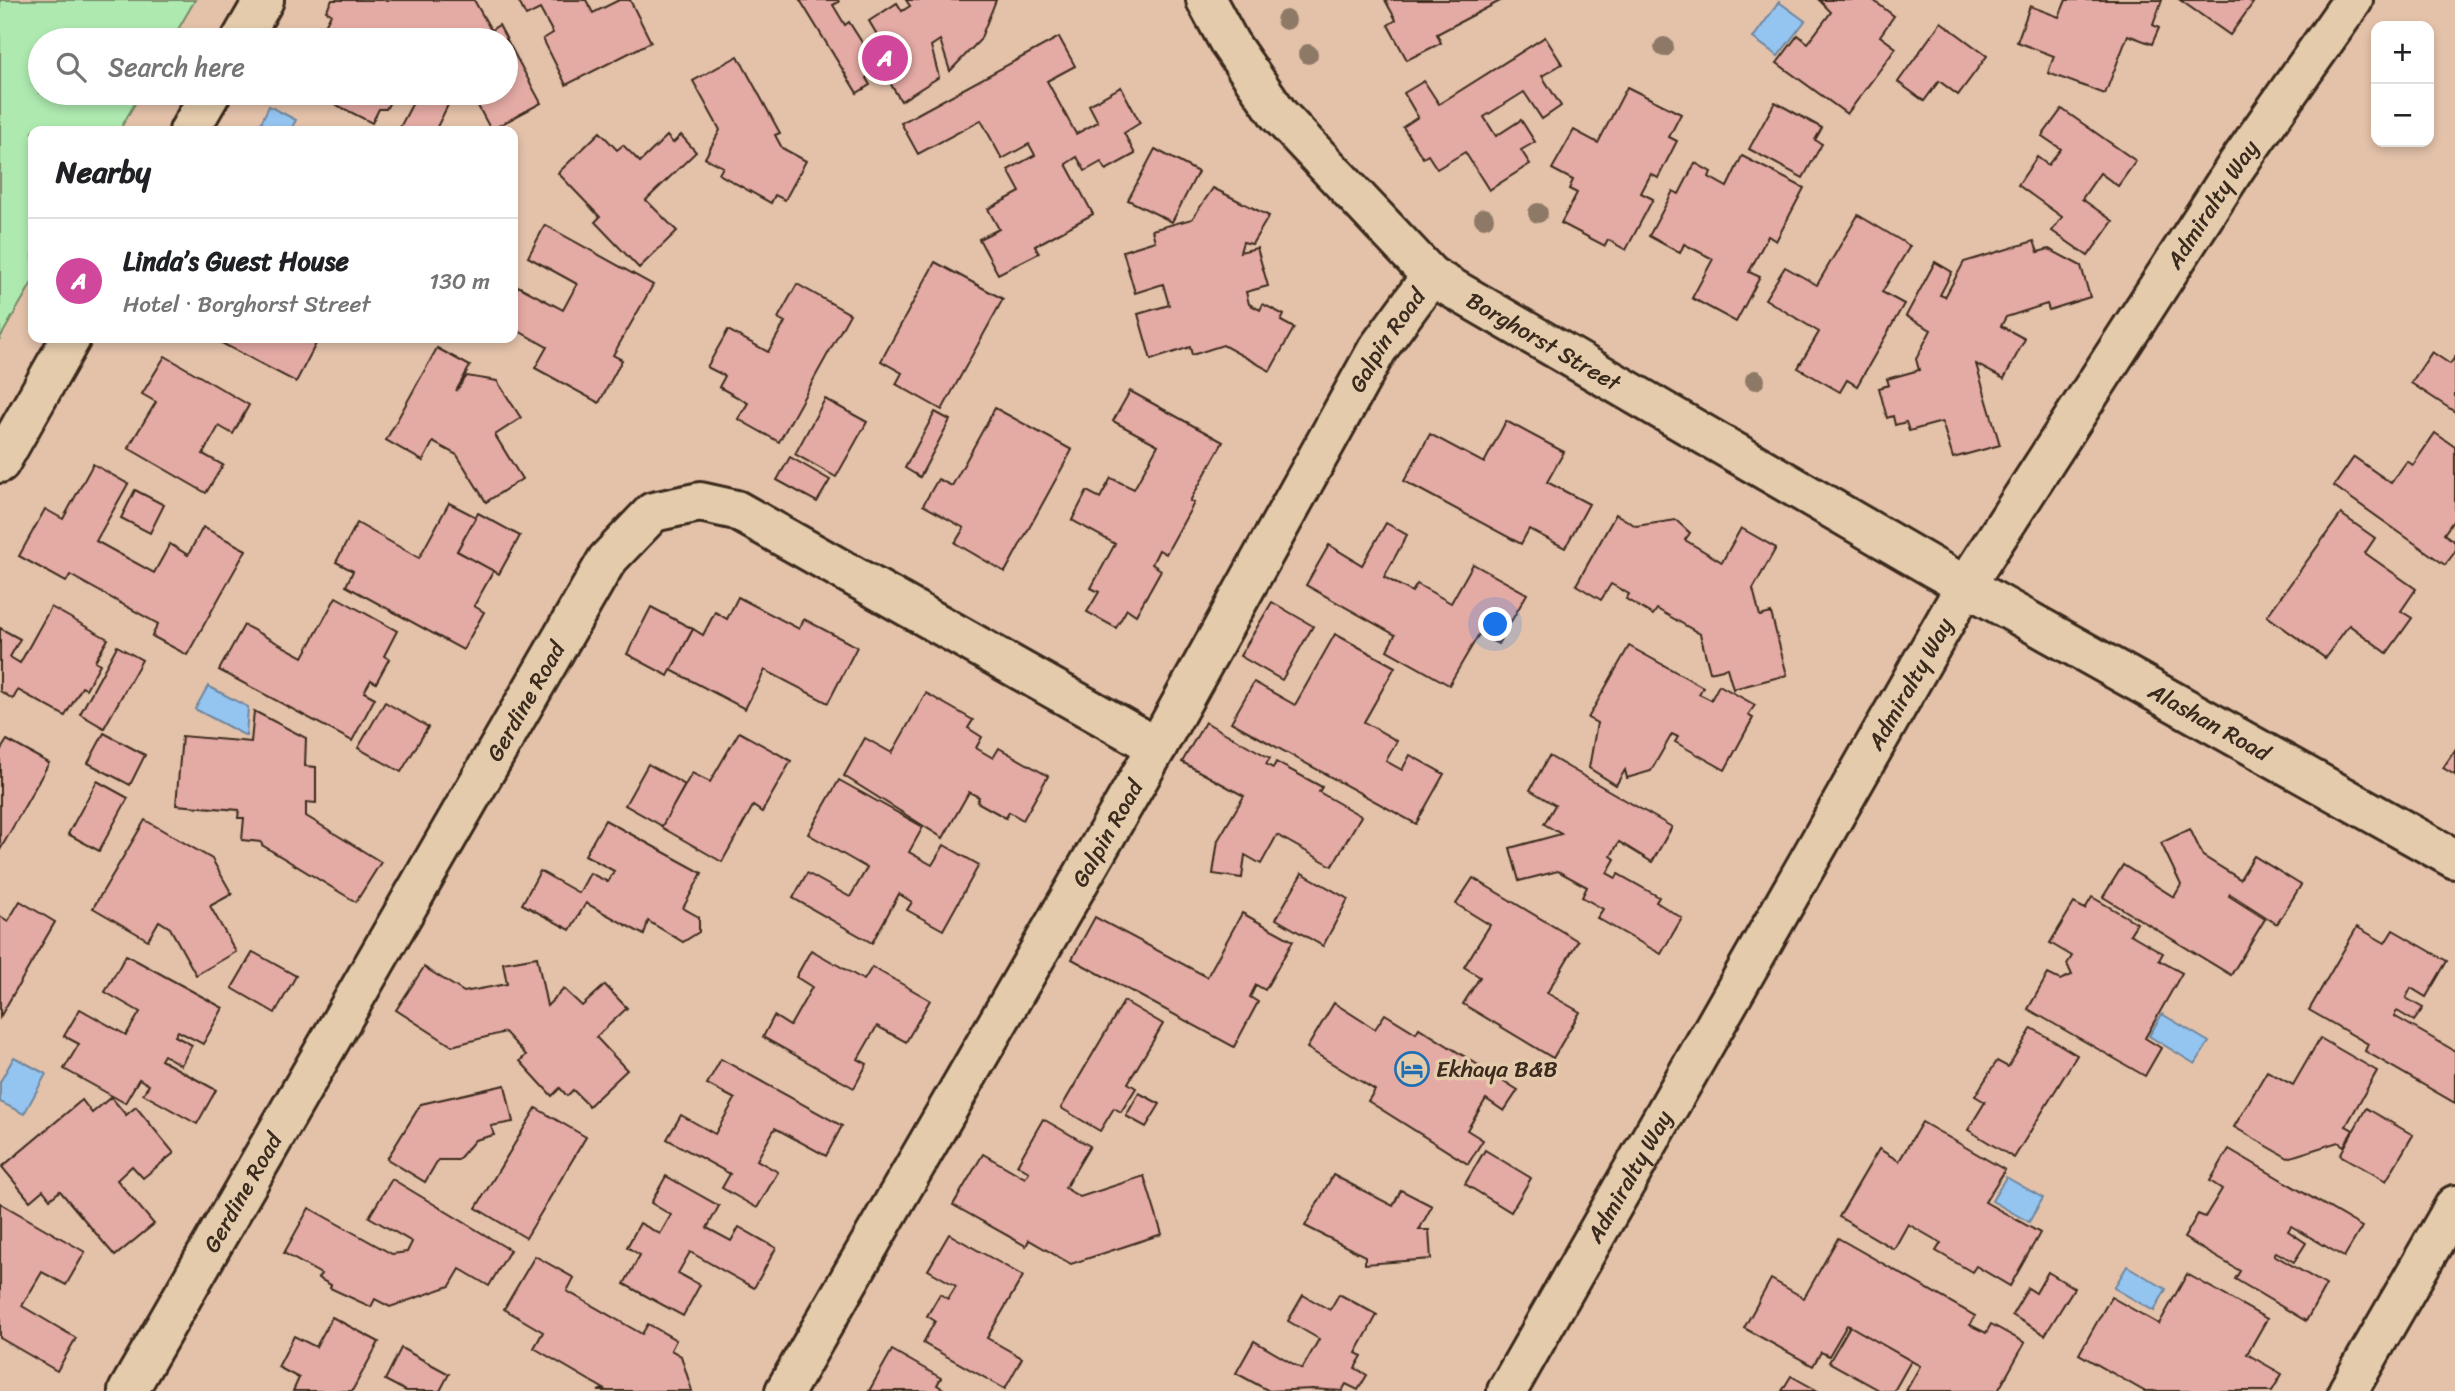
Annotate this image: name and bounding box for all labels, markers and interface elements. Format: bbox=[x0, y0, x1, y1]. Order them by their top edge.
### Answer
map controls bbox=[2371, 21, 2434, 147]
button: + bbox=[2371, 21, 2434, 84]
search box bbox=[28, 28, 518, 105]
pin: A bbox=[862, 32, 908, 84]
text: Search here bbox=[108, 44, 245, 90]
icon: search bbox=[52, 48, 90, 86]
button: − bbox=[2371, 84, 2434, 147]
street label: Admiralty Way bbox=[2154, 131, 2270, 278]
text: Nearby bbox=[56, 145, 151, 199]
text: Linda’s Guest House bbox=[123, 238, 349, 284]
text: A bbox=[71, 261, 87, 302]
text: 130 m bbox=[429, 261, 490, 302]
street label: Galpin Road bbox=[1337, 278, 1438, 400]
street label: Borghorst Street bbox=[1458, 281, 1630, 404]
text: Hotel · Borghorst Street bbox=[123, 284, 371, 325]
your location bbox=[1478, 607, 1512, 641]
street label: Admiralty Way bbox=[1855, 609, 1965, 759]
street label: Gerdine Road bbox=[475, 632, 578, 769]
street label: Alashan Road bbox=[2140, 671, 2280, 774]
street label: Galpin Road bbox=[1060, 770, 1156, 895]
place label: Ekhaya B&B bbox=[1436, 1049, 1558, 1090]
hotel icon: Ekhaya B&B bbox=[1393, 1050, 1431, 1088]
street label: Admiralty Way bbox=[1575, 1102, 1684, 1252]
street label: Gerdine Road bbox=[192, 1123, 295, 1261]

